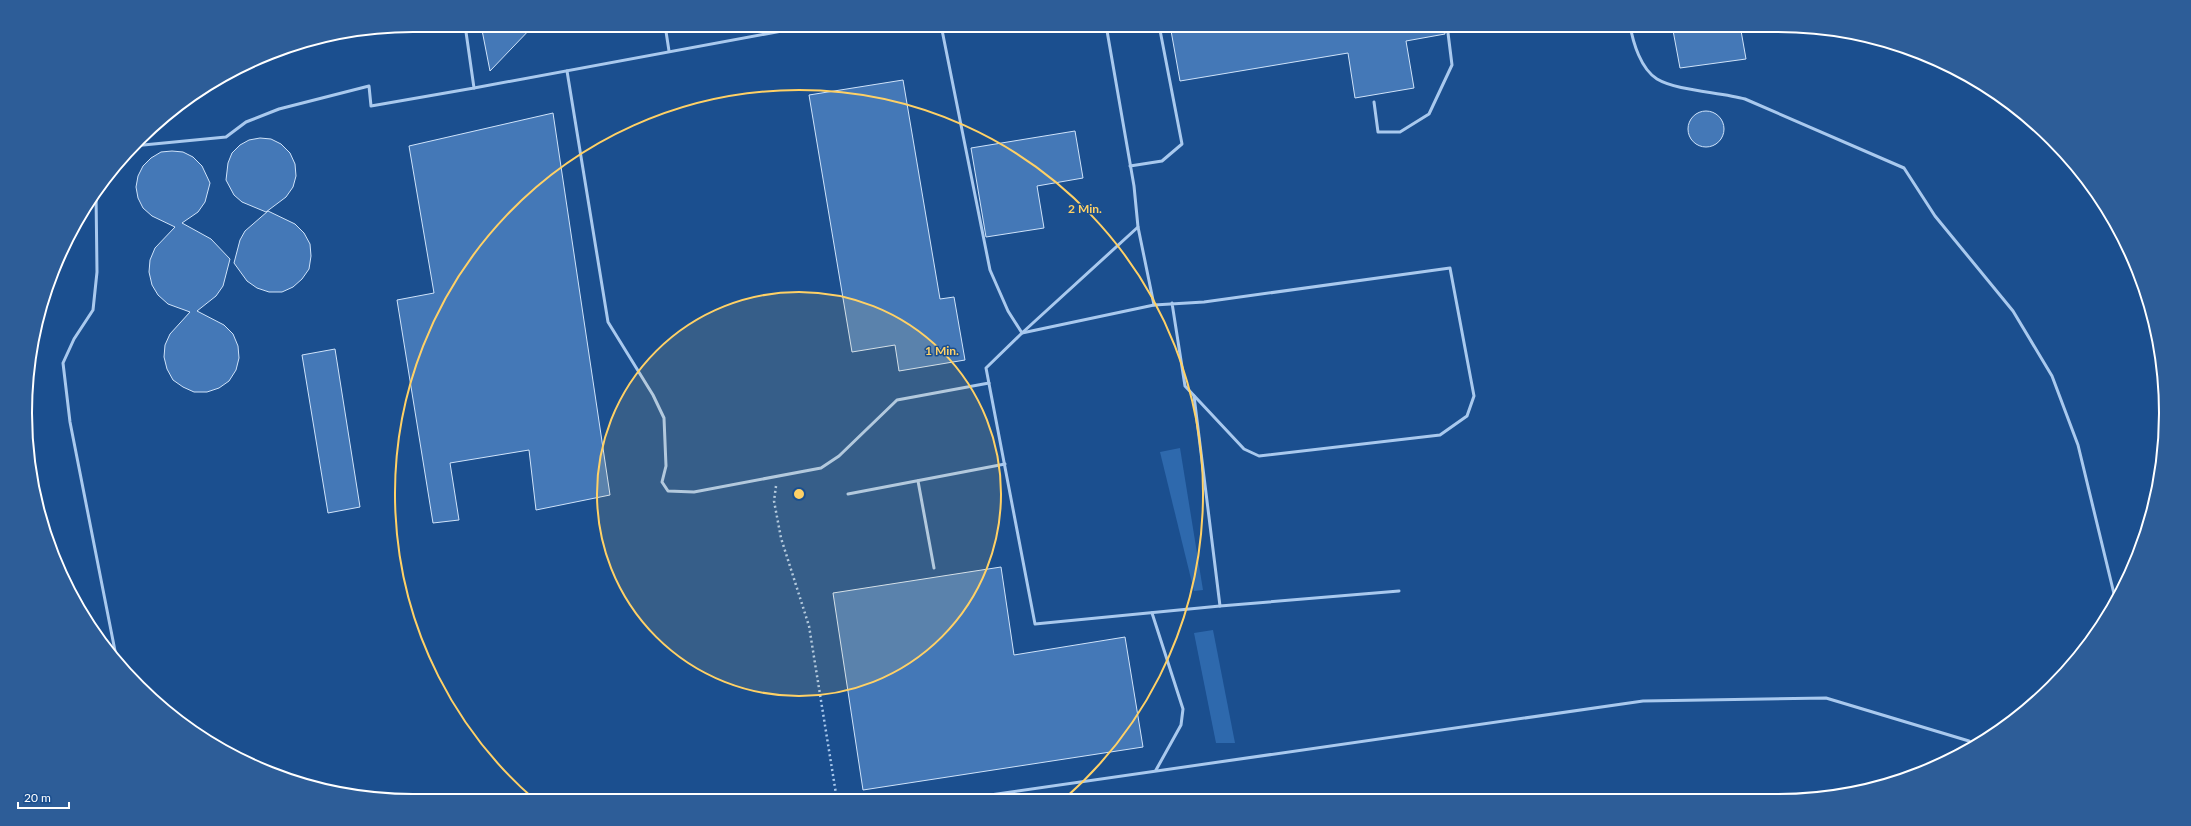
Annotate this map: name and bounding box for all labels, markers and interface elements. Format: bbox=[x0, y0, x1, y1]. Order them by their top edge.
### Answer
text: 2 Min. bbox=[1068, 201, 1102, 216]
text: 1 Min. bbox=[925, 343, 959, 358]
centre of rings bbox=[792, 487, 806, 501]
scale bar bbox=[18, 784, 69, 810]
text: 20 m bbox=[24, 790, 51, 805]

